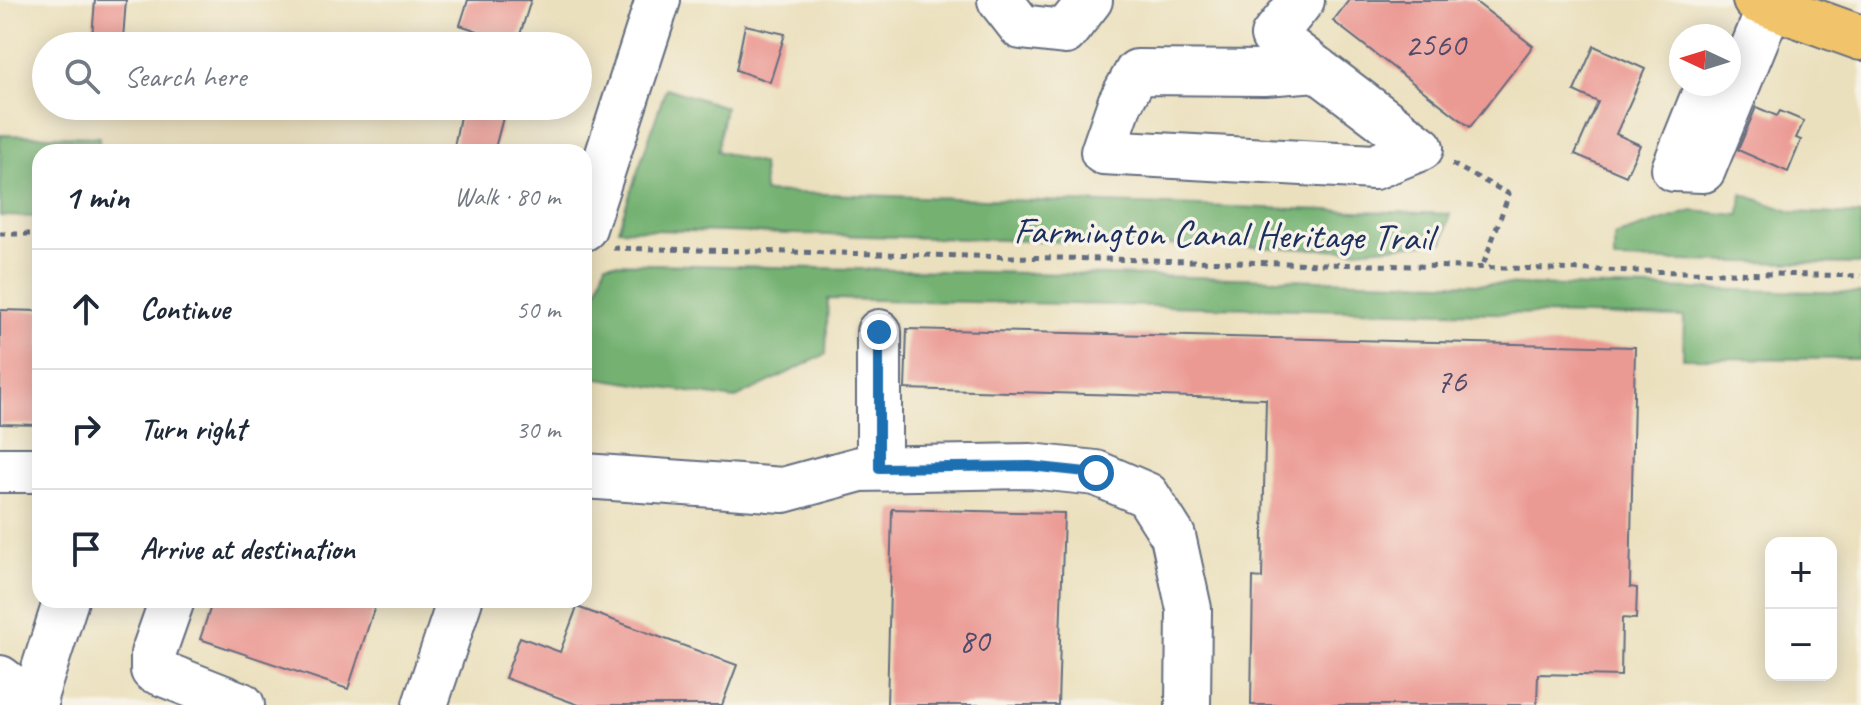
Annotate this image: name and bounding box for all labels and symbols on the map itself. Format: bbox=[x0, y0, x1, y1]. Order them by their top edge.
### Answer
house number: 2560 bbox=[1404, 23, 1468, 66]
north arrow bbox=[1669, 24, 1741, 96]
street label: Farmington Canal Heritage Trail bbox=[1013, 207, 1439, 261]
route end bbox=[861, 314, 897, 350]
house number: 76 bbox=[1436, 359, 1468, 402]
route start bbox=[1078, 455, 1114, 491]
house number: 80 bbox=[959, 619, 992, 662]

